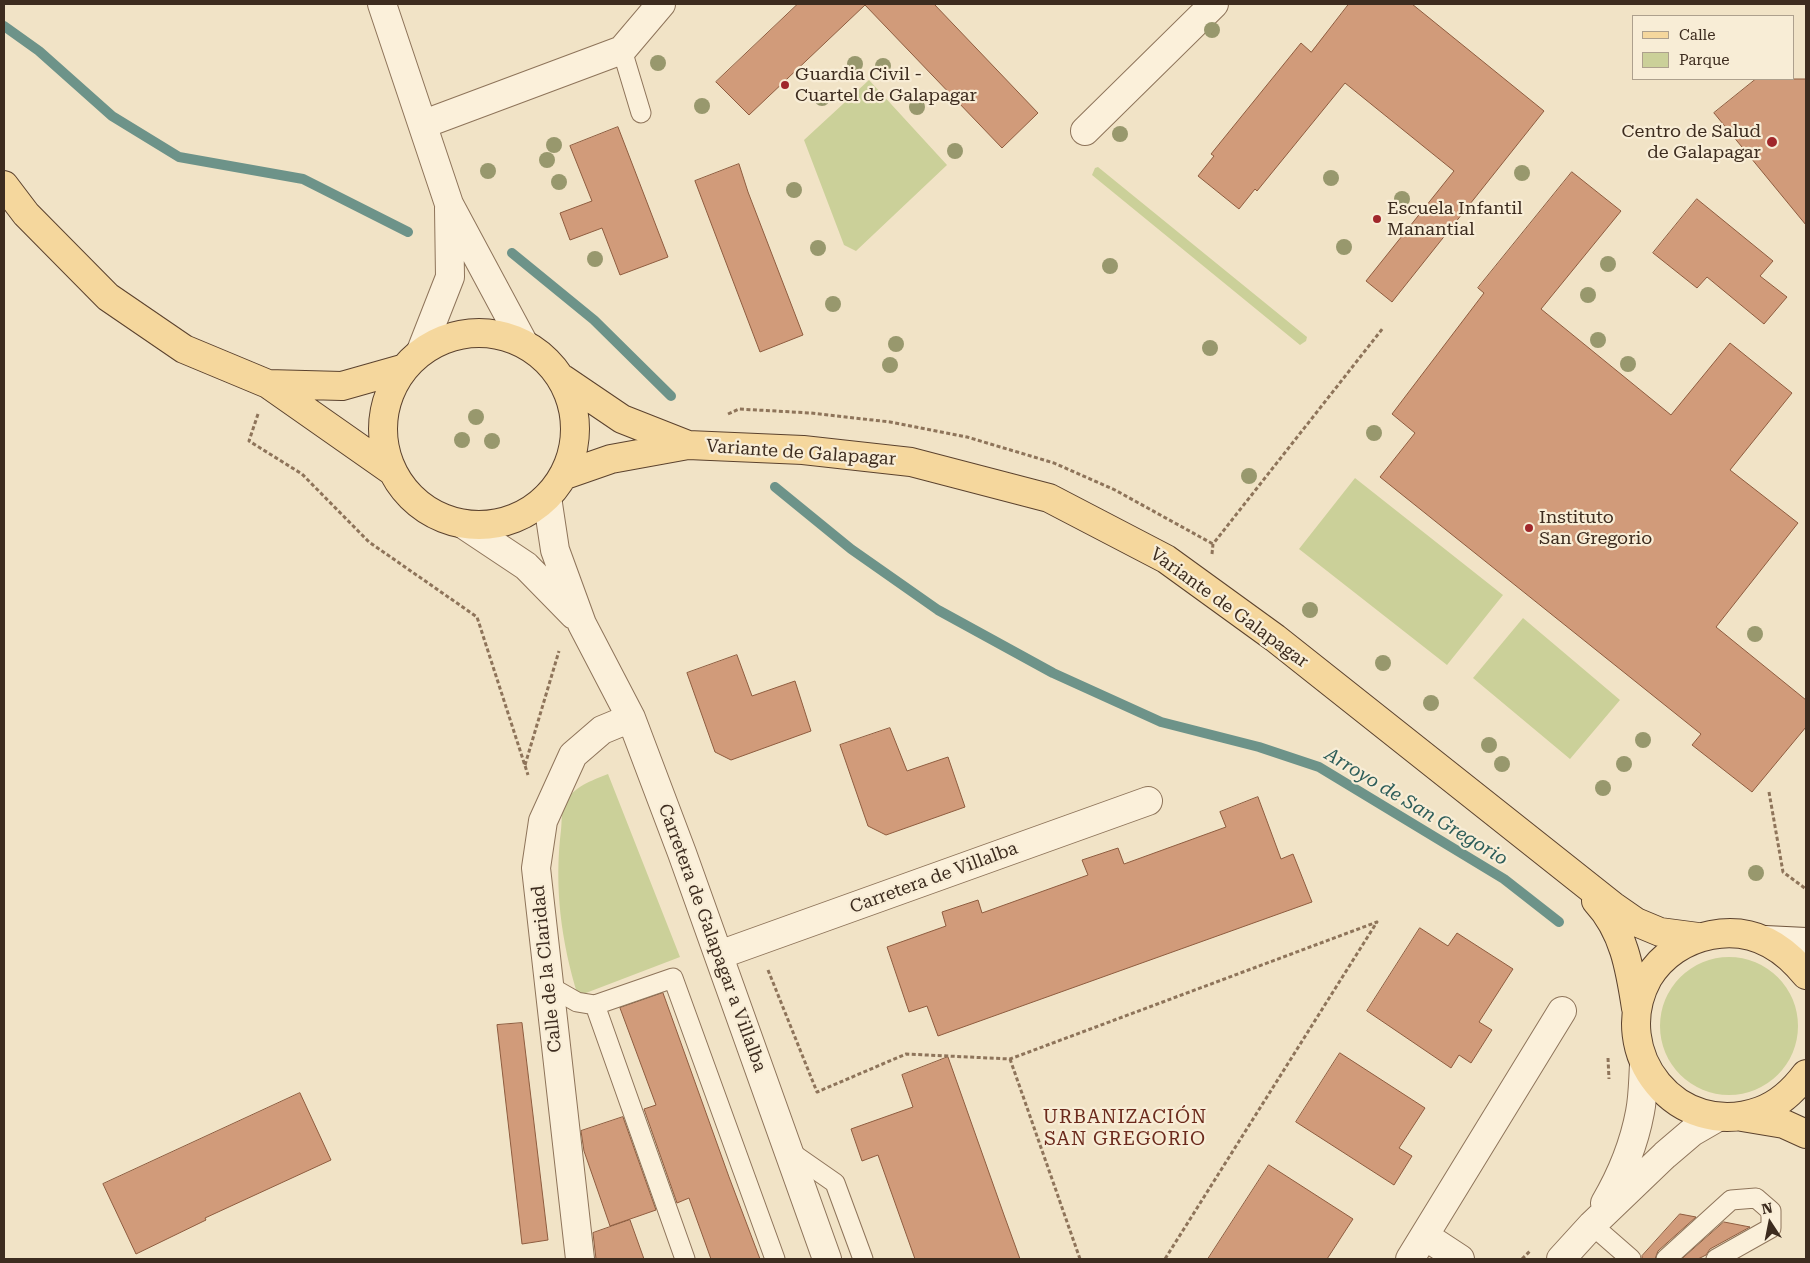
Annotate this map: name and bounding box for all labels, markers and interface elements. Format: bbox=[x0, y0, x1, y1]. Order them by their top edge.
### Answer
legend bbox=[1632, 15, 1795, 80]
text: Calle bbox=[1679, 26, 1715, 44]
text: Parque bbox=[1679, 51, 1730, 69]
place label: Guardia Civil - Cuartel de Galapagar bbox=[795, 64, 977, 106]
marker: Guardia Civil - Cuartel de Galapagar bbox=[779, 79, 791, 91]
place label: Centro de Salud de Galapagar bbox=[1622, 121, 1761, 163]
marker: Centro de Salud de Galapagar bbox=[1765, 135, 1779, 149]
place label: Escuela Infantil Manantial bbox=[1387, 198, 1523, 240]
marker: Escuela Infantil Manantial bbox=[1371, 213, 1383, 225]
street label: Variante de Galapagar bbox=[705, 436, 897, 470]
place label: Instituto San Gregorio bbox=[1539, 507, 1652, 550]
marker: Instituto San Gregorio bbox=[1523, 522, 1535, 534]
street label: Variante de Galapagar bbox=[1146, 543, 1312, 673]
water label: Arroyo de San Gregorio bbox=[1320, 743, 1512, 871]
street label: Carretera de Galapagar a Villalba bbox=[653, 801, 771, 1075]
street label: Carretera de Villalba bbox=[847, 838, 1021, 918]
street label: Calle de la Claridad bbox=[527, 884, 567, 1054]
district label: URBANIZACIÓN SAN GREGORIO bbox=[1041, 1106, 1209, 1150]
north arrow bbox=[1745, 1198, 1795, 1248]
text: N bbox=[1760, 1199, 1774, 1217]

